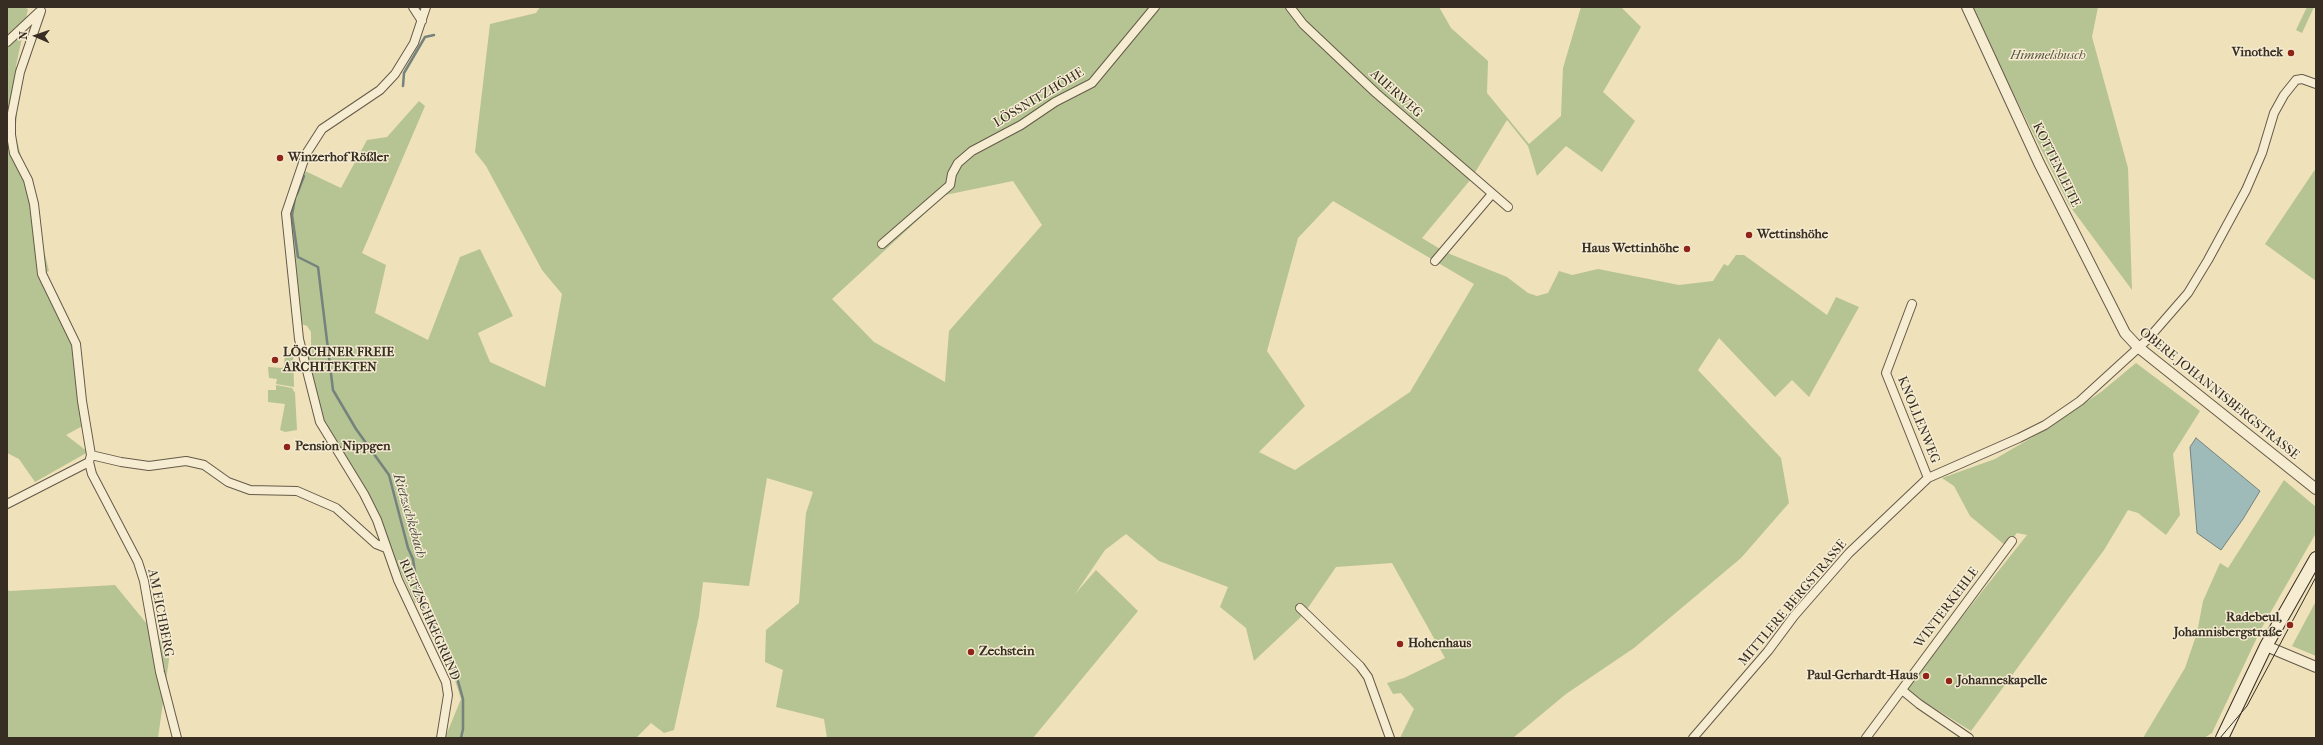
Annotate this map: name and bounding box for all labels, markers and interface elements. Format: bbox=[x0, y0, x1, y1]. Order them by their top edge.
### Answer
north arrow bbox=[16, 16, 56, 56]
text: N bbox=[17, 31, 30, 40]
place label: Vinothek bbox=[2232, 45, 2283, 61]
park label: Himmelsbusch bbox=[2010, 48, 2086, 64]
marker: Vinothek bbox=[2286, 48, 2296, 58]
street label: LÖSSNITZHÖHE bbox=[991, 65, 1087, 131]
street label: AUERWEG bbox=[1367, 67, 1425, 121]
street label: KOTTENLEITE bbox=[2029, 120, 2083, 210]
place label: Winzerhof Rößler bbox=[288, 150, 389, 166]
marker: Winzerhof Rößler bbox=[275, 153, 285, 163]
place label: Wettinshöhe bbox=[1757, 227, 1828, 243]
marker: Wettinshöhe bbox=[1744, 230, 1754, 240]
place label: Haus Wettinhöhe bbox=[1581, 241, 1679, 257]
marker: Haus Wettinhöhe bbox=[1682, 244, 1692, 254]
street label: OBERE JOHANNISBERGSTRASSE bbox=[2136, 325, 2302, 463]
place label: LÖSCHNER FREIE ARCHITEKTEN bbox=[283, 345, 394, 376]
marker: LÖSCHNER FREIE ARCHITEKTEN bbox=[270, 355, 280, 365]
street label: KNOLLENWEG bbox=[1893, 374, 1943, 466]
place label: Pension Nippgen bbox=[295, 439, 390, 455]
marker: Pension Nippgen bbox=[282, 442, 292, 452]
water label: Rietzschkebach bbox=[389, 472, 429, 560]
street label: MITTLERE BERGSTRASSE bbox=[1736, 537, 1850, 669]
street label: RIETZSCHKEGRUND bbox=[395, 557, 463, 683]
street label: WINTERKEHLE bbox=[1912, 564, 1982, 652]
street label: AM EICHBERG bbox=[144, 568, 176, 658]
place label: Radebeul, Johannisbergstraße bbox=[2174, 610, 2282, 641]
marker: Radebeul, Johannisbergstraße bbox=[2285, 620, 2295, 630]
place label: Hohenhaus bbox=[1408, 636, 1471, 652]
marker: Hohenhaus bbox=[1395, 639, 1405, 649]
place label: Zechstein bbox=[979, 644, 1034, 660]
marker: Zechstein bbox=[966, 647, 976, 657]
place label: Paul-Gerhardt-Haus bbox=[1807, 668, 1918, 684]
marker: Paul-Gerhardt-Haus bbox=[1921, 671, 1931, 681]
place label: Johanneskapelle bbox=[1957, 673, 2047, 689]
marker: Johanneskapelle bbox=[1944, 676, 1954, 686]

